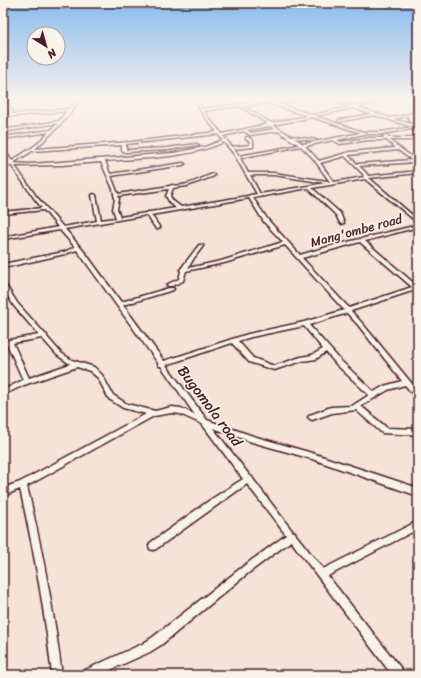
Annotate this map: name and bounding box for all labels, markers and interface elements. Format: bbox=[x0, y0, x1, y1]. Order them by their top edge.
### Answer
north arrow bbox=[26, 26, 66, 66]
text: N bbox=[43, 43, 61, 64]
street label: Mang'ombe road bbox=[308, 207, 406, 254]
street label: Bugomola road bbox=[171, 360, 250, 453]

